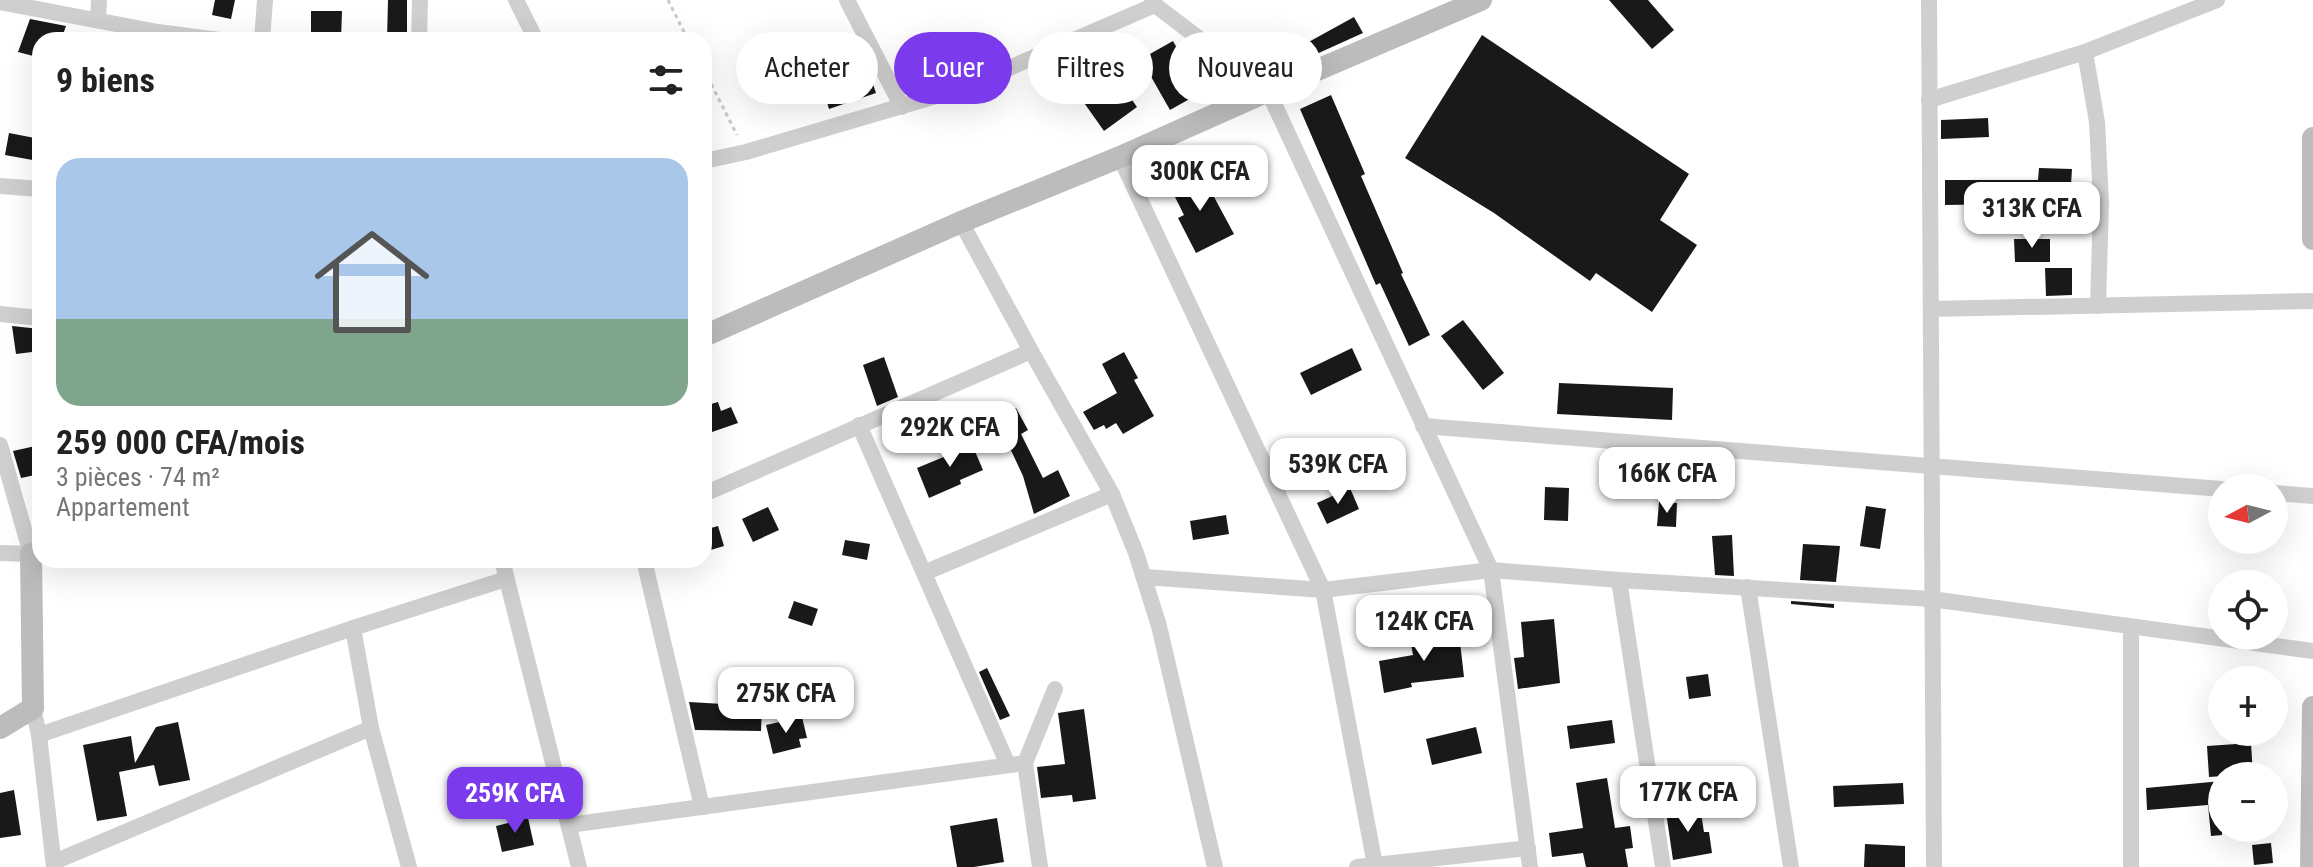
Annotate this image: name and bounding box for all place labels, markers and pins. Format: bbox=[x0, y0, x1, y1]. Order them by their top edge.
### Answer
pin: 300K CFA bbox=[1117, 145, 1283, 213]
pin: 313K CFA bbox=[1949, 182, 2115, 250]
pin: 292K CFA bbox=[867, 401, 1033, 469]
pin: 539K CFA bbox=[1255, 438, 1421, 506]
pin: 166K CFA bbox=[1584, 447, 1750, 515]
pin: 124K CFA bbox=[1341, 595, 1507, 663]
pin: 275K CFA bbox=[703, 667, 869, 735]
pin: 177K CFA bbox=[1605, 766, 1771, 834]
pin: 259K CFA bbox=[432, 767, 598, 835]

